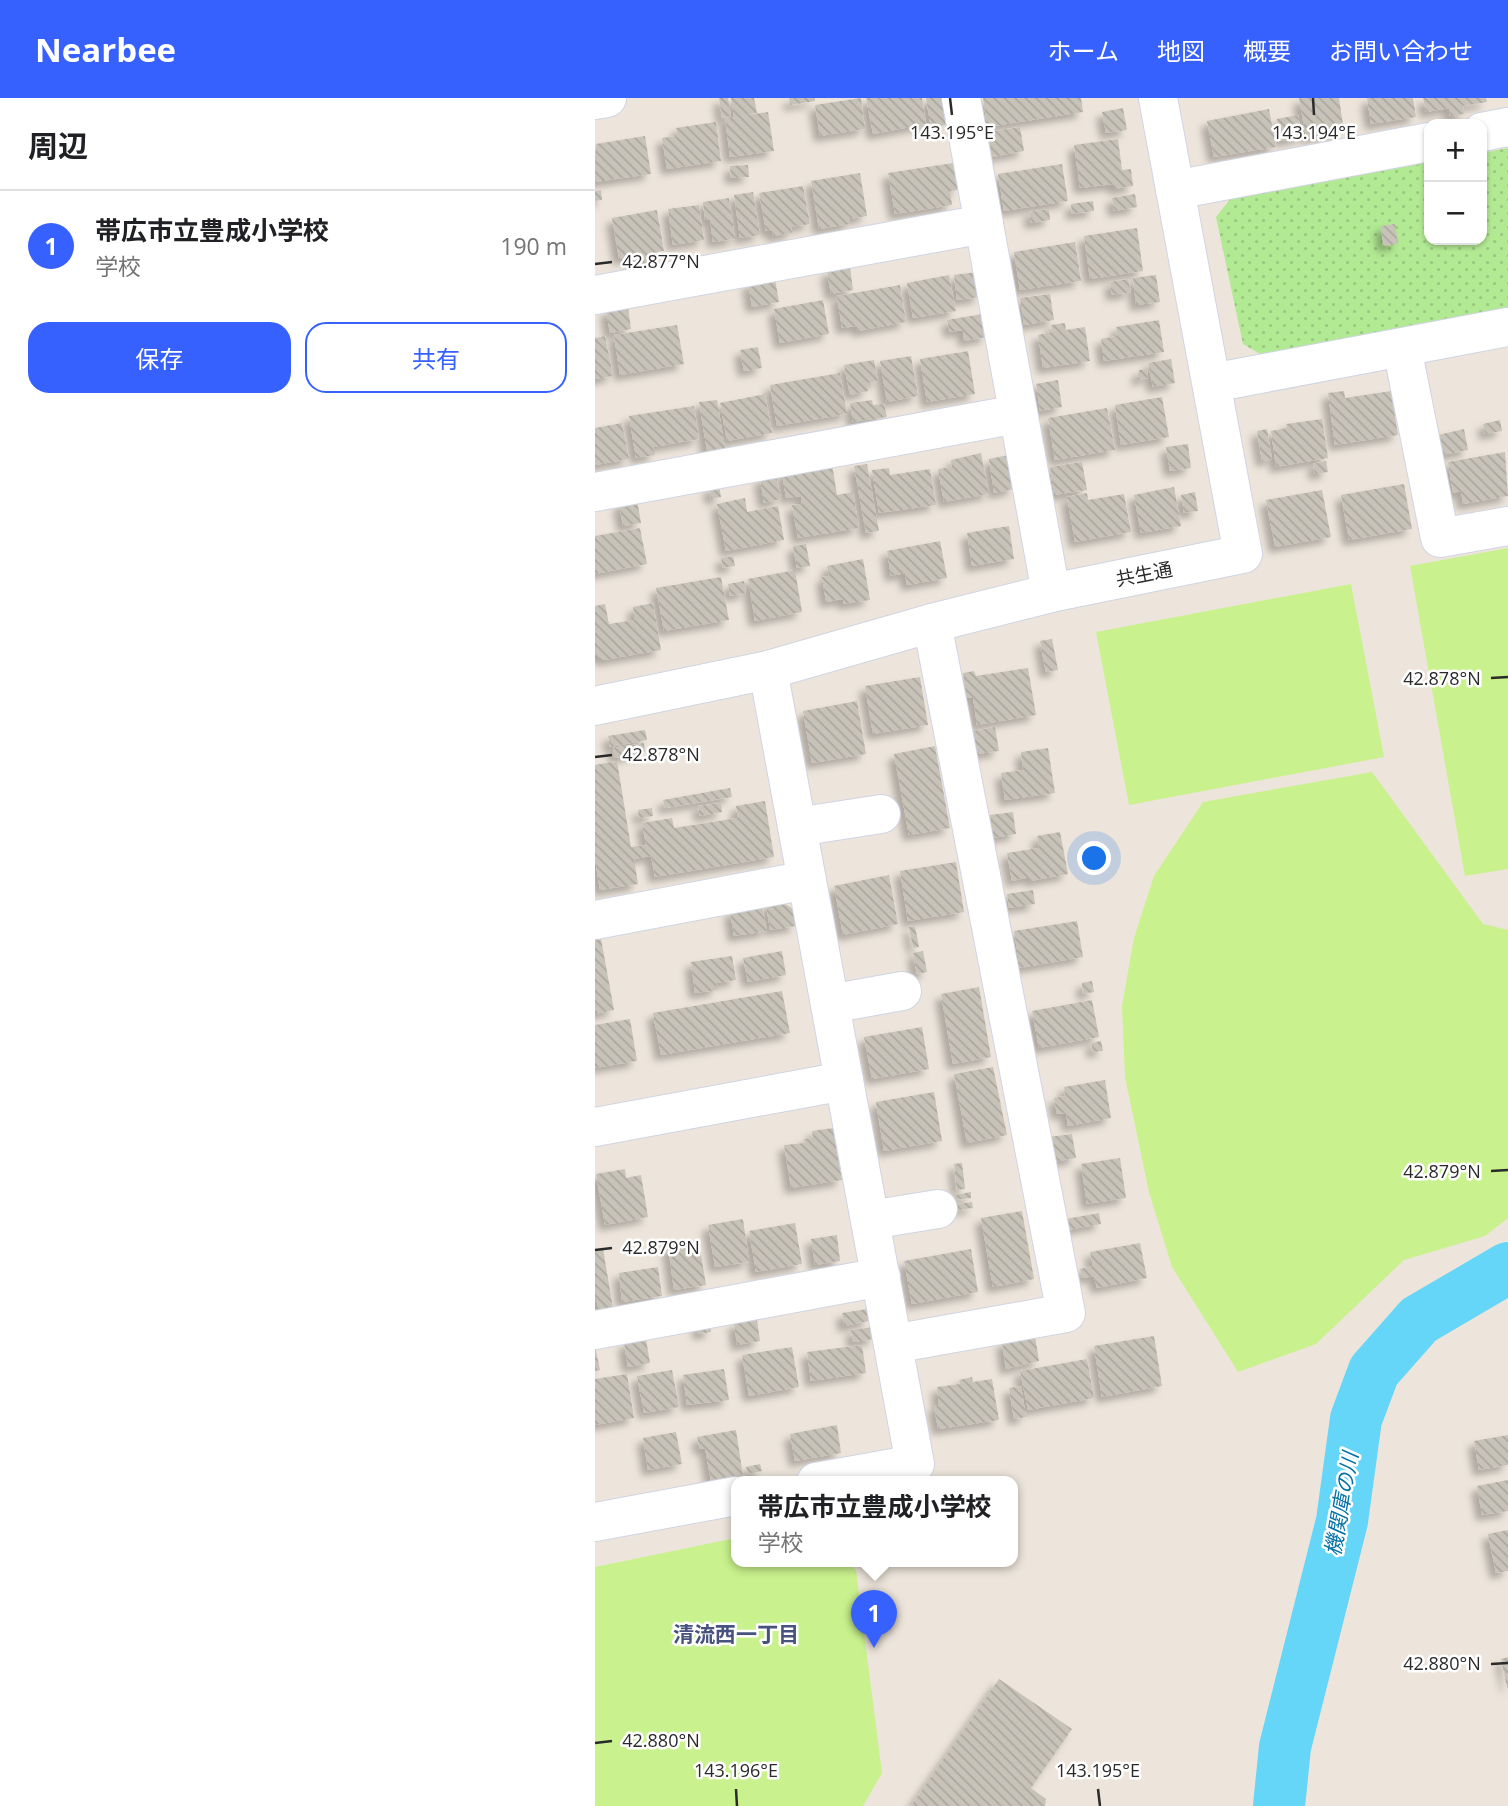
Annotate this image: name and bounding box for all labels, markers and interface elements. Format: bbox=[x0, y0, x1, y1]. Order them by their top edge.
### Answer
text: Nearbee bbox=[35, 27, 176, 72]
text: ホーム bbox=[1048, 34, 1119, 67]
text: 地図 bbox=[1157, 34, 1205, 67]
text: 概要 bbox=[1243, 34, 1291, 67]
text: お問い合わせ bbox=[1329, 34, 1473, 67]
map controls bbox=[1424, 119, 1487, 245]
button: + bbox=[1424, 119, 1487, 182]
text: 143.195°E bbox=[910, 120, 994, 144]
text: 143.194°E bbox=[1272, 120, 1356, 144]
text: 周辺 bbox=[28, 125, 88, 166]
button: − bbox=[1424, 182, 1487, 245]
text: 帯広市立豊成小学校 bbox=[95, 212, 329, 248]
text: 1 bbox=[44, 230, 58, 262]
text: 190 m bbox=[500, 230, 567, 262]
text: 42.877°N bbox=[622, 249, 700, 273]
text: 学校 bbox=[95, 250, 141, 282]
button: 保存 bbox=[28, 322, 291, 393]
button: 共有 bbox=[305, 322, 567, 393]
street label: 共生通 bbox=[1114, 556, 1174, 592]
text: 42.878°N bbox=[1403, 666, 1481, 690]
text: 42.878°N bbox=[622, 742, 700, 766]
your location bbox=[1077, 841, 1111, 875]
text: 42.879°N bbox=[1403, 1159, 1481, 1183]
text: 42.879°N bbox=[622, 1235, 700, 1259]
water label: 機関庫の川 bbox=[1318, 1448, 1364, 1558]
popup bbox=[731, 1476, 1018, 1567]
text: 帯広市立豊成小学校 bbox=[757, 1488, 992, 1524]
text: 学校 bbox=[757, 1526, 803, 1558]
pin: 1 bbox=[851, 1590, 897, 1648]
district label: 清流西一丁目 bbox=[673, 1620, 799, 1648]
text: 42.880°N bbox=[1403, 1651, 1481, 1675]
text: 42.880°N bbox=[622, 1728, 700, 1752]
text: 143.196°E bbox=[694, 1758, 778, 1782]
text: 143.195°E bbox=[1056, 1758, 1140, 1782]

